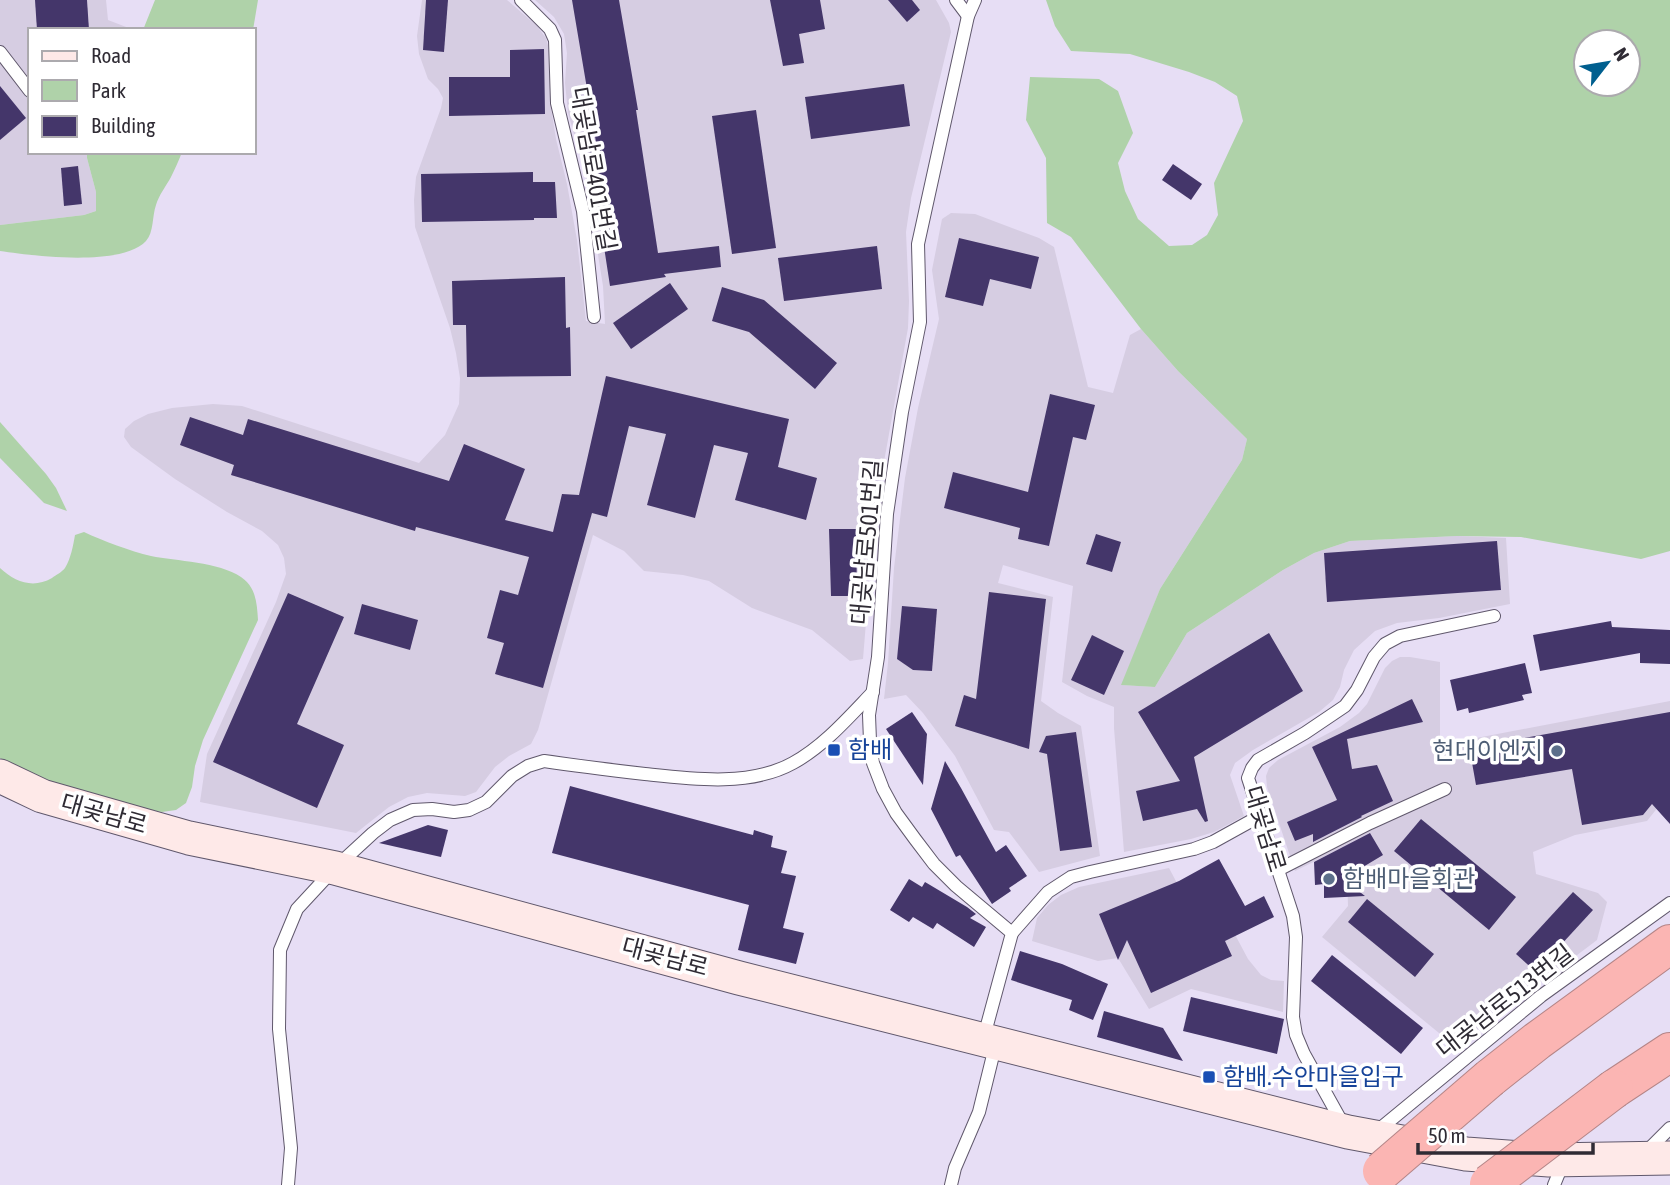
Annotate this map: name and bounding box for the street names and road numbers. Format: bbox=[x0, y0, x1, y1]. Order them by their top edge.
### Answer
street label: 대곶남로401번길 bbox=[566, 85, 621, 253]
street label: 대곶남로501번길 bbox=[846, 458, 887, 626]
street label: 대곶남로 bbox=[1240, 783, 1291, 875]
street label: 대곶남로 bbox=[58, 788, 150, 839]
street label: 대곶남로 bbox=[619, 932, 711, 981]
street label: 대곶남로513번길 bbox=[1431, 939, 1579, 1062]

